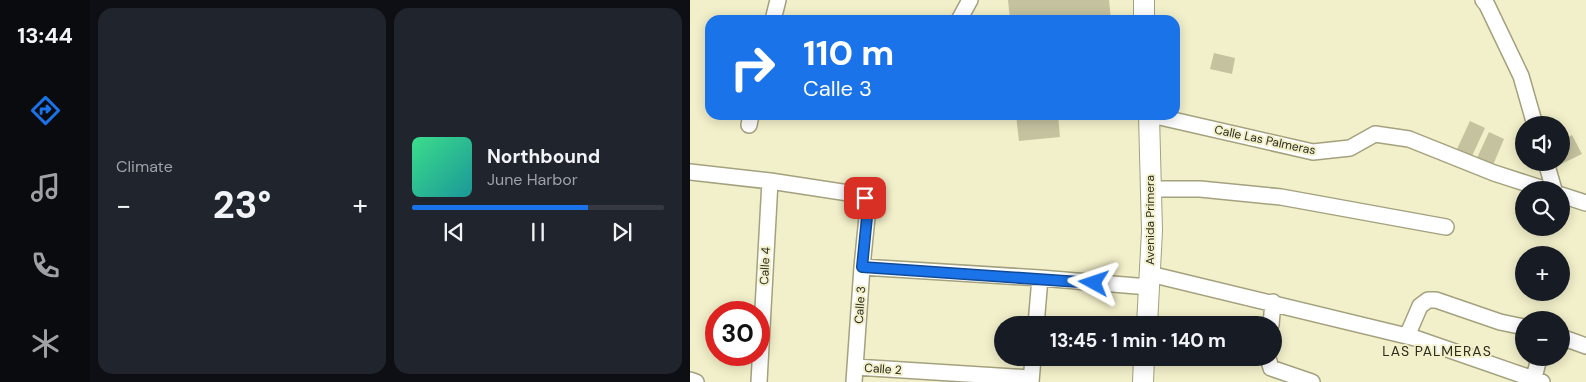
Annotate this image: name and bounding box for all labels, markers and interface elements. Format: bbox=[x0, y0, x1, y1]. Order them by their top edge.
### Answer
text: 13:44 bbox=[17, 21, 73, 50]
text: 110 m bbox=[803, 30, 894, 76]
icon: right bbox=[720, 35, 785, 100]
text: Calle 3 bbox=[803, 74, 872, 103]
icon: directions bbox=[28, 93, 63, 128]
map controls bbox=[1515, 116, 1570, 366]
button: sound bbox=[1515, 116, 1570, 171]
street label: Calle Las Palmeras bbox=[1213, 121, 1317, 159]
text: Northbound bbox=[487, 144, 600, 169]
text: Climate bbox=[116, 156, 173, 177]
text: June Harbor bbox=[487, 169, 578, 190]
icon: music bbox=[28, 170, 63, 205]
street label: Avenida Primera bbox=[1142, 175, 1158, 265]
pin bbox=[844, 177, 886, 219]
text: 23° bbox=[213, 180, 271, 230]
button: search bbox=[1515, 181, 1570, 236]
icon: arrive bbox=[851, 184, 879, 212]
text: − bbox=[116, 187, 131, 224]
text: + bbox=[353, 187, 368, 224]
icon: previous bbox=[440, 218, 468, 246]
icon: pause bbox=[524, 218, 552, 246]
icon: next bbox=[608, 218, 636, 246]
button: + bbox=[1515, 246, 1570, 301]
street label: Calle 4 bbox=[756, 247, 774, 285]
icon: phone bbox=[28, 248, 63, 283]
position arrow bbox=[1067, 256, 1119, 308]
street label: Calle 3 bbox=[851, 286, 869, 324]
speed limit sign: 30 bbox=[705, 301, 770, 366]
button: − bbox=[1515, 311, 1570, 366]
icon: climate bbox=[28, 326, 63, 361]
text: 13:45 · 1 min · 140 m bbox=[1050, 328, 1226, 353]
district label: LAS PALMERAS bbox=[1382, 342, 1492, 360]
street label: Calle 2 bbox=[864, 360, 902, 378]

